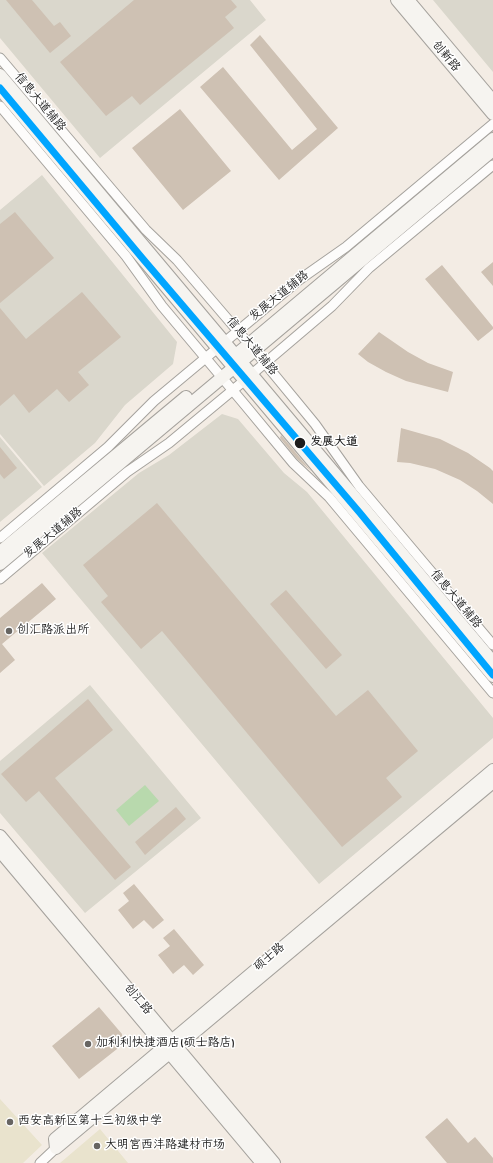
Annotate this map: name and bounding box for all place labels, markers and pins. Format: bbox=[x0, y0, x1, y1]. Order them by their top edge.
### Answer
marker: 发展大道 bbox=[293, 436, 307, 450]
place label: 发展大道 bbox=[310, 436, 358, 450]
place label: 创汇路派出所 bbox=[17, 624, 89, 638]
marker: 创汇路派出所 bbox=[4, 626, 14, 636]
place label: 加利利快捷酒店(硕士路店) bbox=[96, 1037, 235, 1051]
marker: 加利利快捷酒店(硕士路店) bbox=[83, 1039, 93, 1049]
place label: 西安高新区第十三初级中学 bbox=[18, 1115, 162, 1129]
marker: 西安高新区第十三初级中学 bbox=[5, 1117, 15, 1127]
place label: 大明宫西沣路建材市场 bbox=[105, 1139, 225, 1153]
marker: 大明宫西沣路建材市场 bbox=[92, 1141, 102, 1151]

